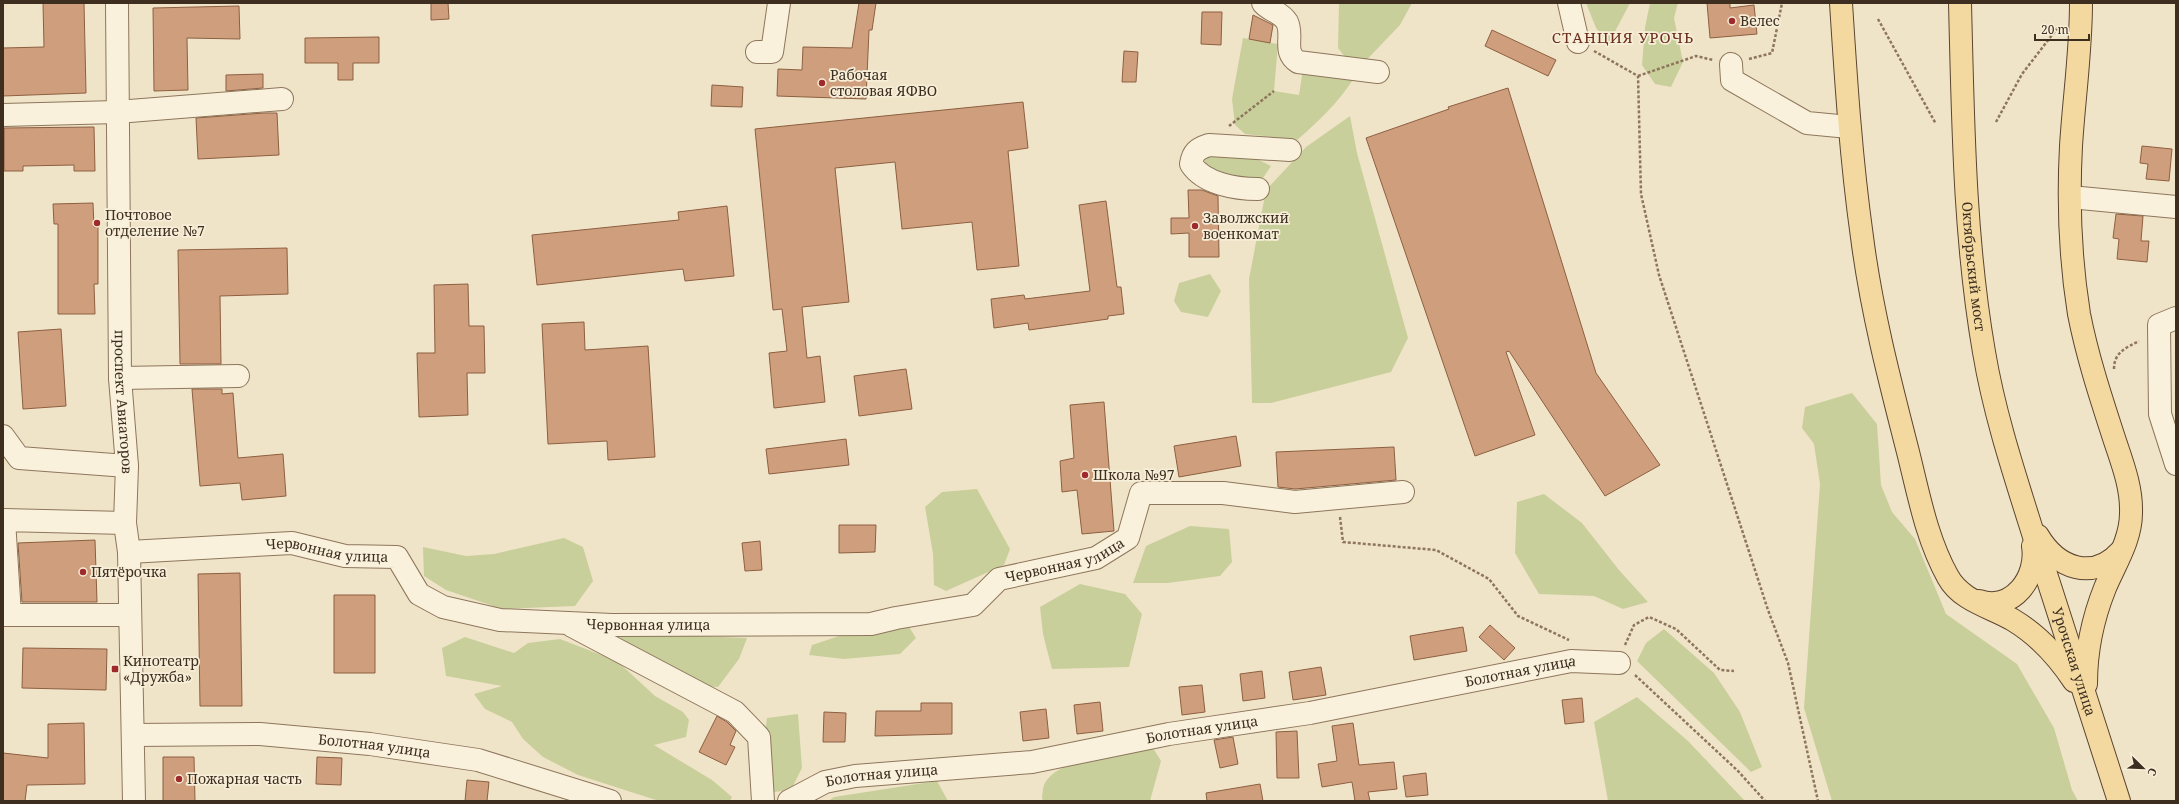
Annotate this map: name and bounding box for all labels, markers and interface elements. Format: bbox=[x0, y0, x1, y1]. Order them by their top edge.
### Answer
place label: Велес bbox=[1740, 11, 1780, 30]
marker: Велес bbox=[1727, 16, 1737, 26]
scale bar bbox=[2035, 16, 2089, 42]
text: 20 m bbox=[2041, 21, 2069, 38]
district label: СТАНЦИЯ УРОЧЬ bbox=[1552, 27, 1694, 47]
place label: Рабочая столовая ЯФВО bbox=[830, 65, 937, 100]
marker: Рабочая столовая ЯФВО bbox=[817, 78, 827, 88]
street label: Октябрьский мост bbox=[1958, 201, 1991, 333]
place label: Почтовое отделение №7 bbox=[105, 205, 205, 240]
place label: Заволжский военкомат bbox=[1203, 208, 1289, 243]
marker: Почтовое отделение №7 bbox=[92, 218, 102, 228]
marker: Заволжский военкомат bbox=[1190, 221, 1200, 231]
street label: проспект Авиаторов bbox=[111, 330, 137, 475]
place label: Школа №97 bbox=[1093, 465, 1175, 484]
marker: Школа №97 bbox=[1080, 470, 1090, 480]
street label: Червонная улица bbox=[265, 533, 389, 566]
street label: Червонная улица bbox=[1003, 533, 1128, 586]
place label: Пятёрочка bbox=[91, 562, 167, 581]
marker: Пятёрочка bbox=[78, 567, 88, 577]
street label: Урочская улица bbox=[2048, 605, 2101, 718]
street label: Червонная улица bbox=[586, 614, 711, 634]
place label: Кинотеатр «Дружба» bbox=[123, 651, 199, 686]
street label: Болотная улица bbox=[1463, 651, 1577, 691]
marker: Кинотеатр «Дружба» bbox=[110, 664, 120, 674]
street label: Болотная улица bbox=[1144, 711, 1259, 747]
street label: Болотная улица bbox=[317, 729, 432, 762]
north arrow bbox=[2123, 748, 2163, 788]
street label: Болотная улица bbox=[824, 759, 939, 791]
text: С bbox=[2144, 766, 2161, 778]
place label: Пожарная часть bbox=[187, 769, 302, 788]
marker: Пожарная часть bbox=[174, 774, 184, 784]

